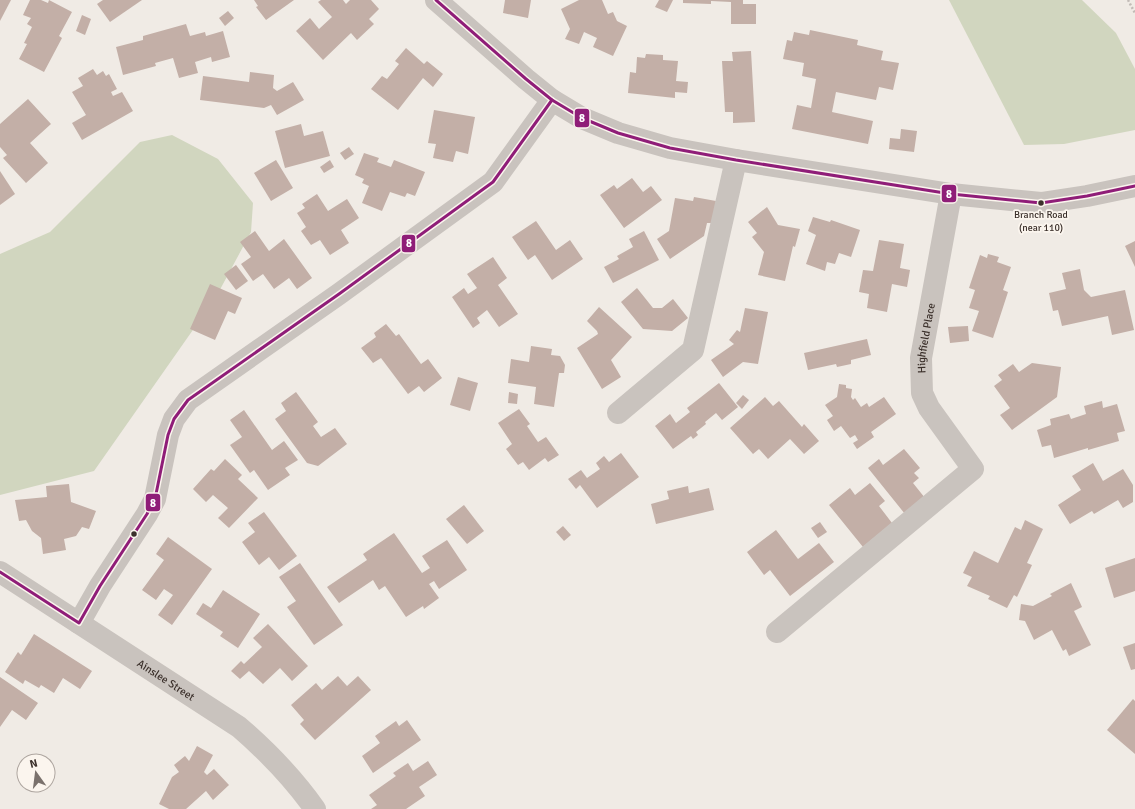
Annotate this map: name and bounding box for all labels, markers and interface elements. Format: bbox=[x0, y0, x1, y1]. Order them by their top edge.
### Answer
line badge: 8 bbox=[574, 108, 590, 128]
text: 8 bbox=[579, 112, 585, 125]
line badge: 8 bbox=[941, 184, 957, 203]
text: 8 bbox=[946, 188, 952, 201]
marker: Branch Road (near 110) bbox=[1036, 198, 1046, 208]
place label: Branch Road (near 110) bbox=[1014, 209, 1068, 234]
line badge: 8 bbox=[401, 234, 416, 253]
text: 8 bbox=[406, 237, 412, 250]
street label: Highfield Place bbox=[914, 302, 937, 374]
line badge: 8 bbox=[145, 493, 161, 512]
text: 8 bbox=[150, 497, 156, 510]
unlabelled marker bbox=[129, 529, 139, 539]
street label: Ainslee Street bbox=[135, 656, 197, 703]
north arrow bbox=[16, 753, 56, 793]
text: N bbox=[28, 757, 39, 771]

